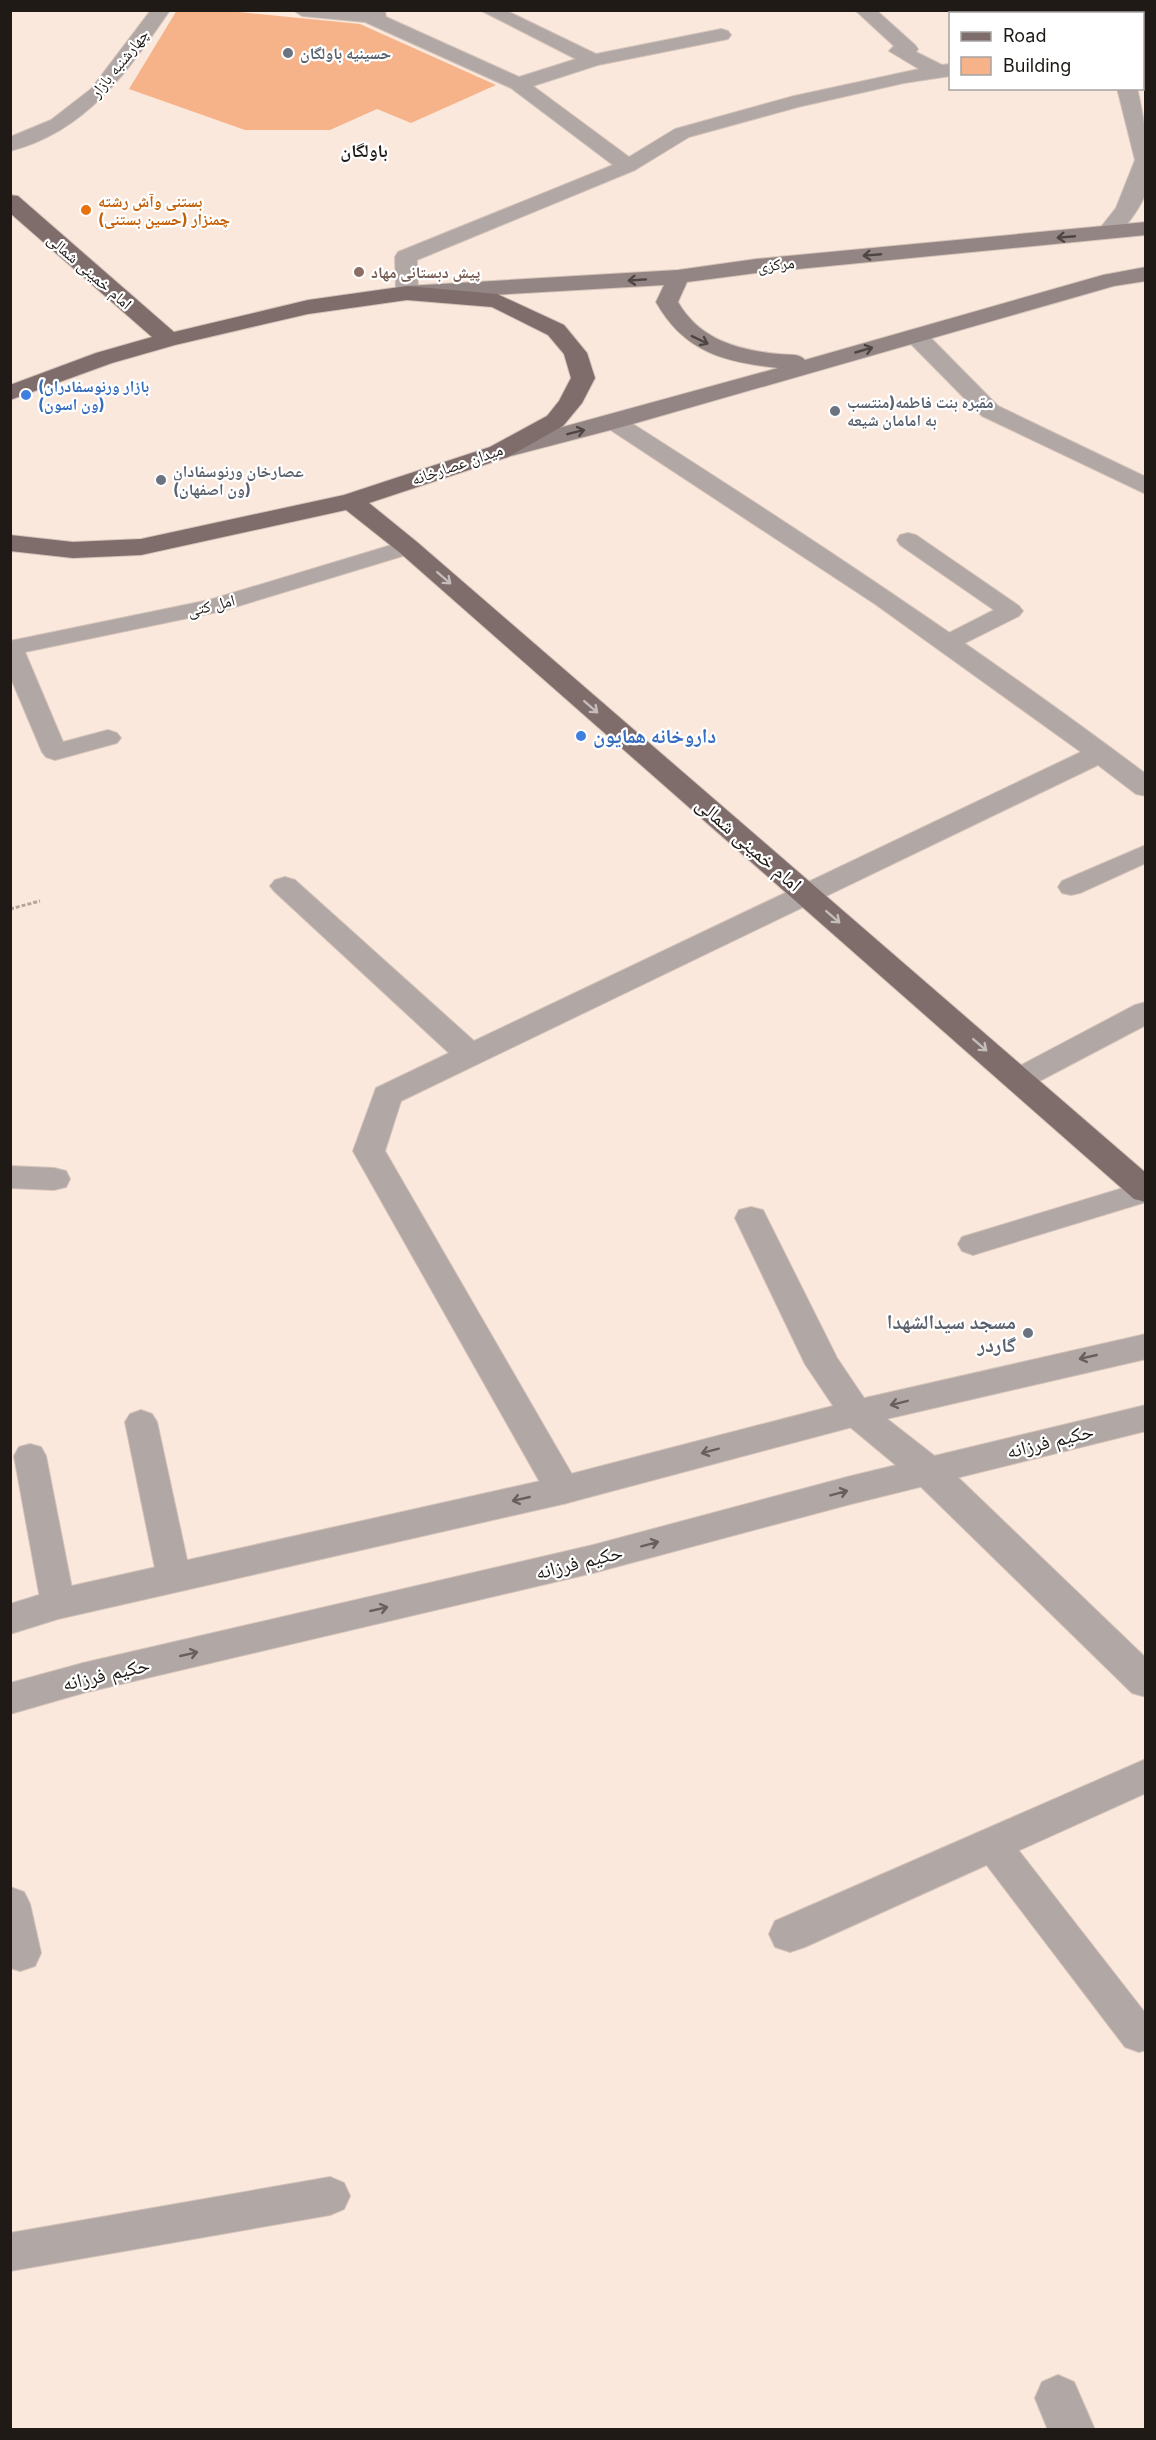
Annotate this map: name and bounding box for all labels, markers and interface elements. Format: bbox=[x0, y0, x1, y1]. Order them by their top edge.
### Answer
legend bbox=[949, 12, 1144, 90]
street label: چهارشنبه بازار bbox=[85, 25, 153, 102]
text: Road bbox=[1003, 25, 1046, 46]
place label: حسینیه باولگان bbox=[300, 43, 391, 63]
marker: حسینیه باولگان bbox=[281, 46, 295, 60]
text: Building bbox=[1003, 55, 1071, 76]
district label: باولگان bbox=[340, 140, 388, 162]
place label: بستنی وآش رشته چمنزار (حسین بستنی) bbox=[98, 191, 230, 229]
marker: بستنی وآش رشته چمنزار (حسین بستنی) bbox=[79, 203, 93, 217]
street label: امام خمینی شمالی bbox=[43, 229, 136, 314]
one-way arrow bbox=[1057, 232, 1077, 243]
one-way arrow bbox=[863, 250, 883, 261]
street label: مرکزی bbox=[757, 252, 795, 277]
place label: پیش دبستانی مهاد bbox=[371, 262, 480, 282]
marker: پیش دبستانی مهاد bbox=[352, 265, 366, 279]
one-way arrow bbox=[627, 275, 647, 286]
one-way arrow bbox=[690, 334, 708, 346]
one-way arrow bbox=[855, 344, 874, 355]
place label: (بازار ورنوسفادران (ون اسون) bbox=[38, 376, 149, 414]
marker: (بازار ورنوسفادران (ون اسون) bbox=[19, 388, 33, 402]
place label: مقبره بنت فاطمه(منتسب به امامان شیعه bbox=[847, 392, 994, 430]
marker: مقبره بنت فاطمه(منتسب به امامان شیعه bbox=[828, 404, 842, 418]
one-way arrow bbox=[566, 426, 585, 437]
street label: میدان عصارخانه bbox=[409, 439, 505, 490]
place label: عصارخان ورنوسفادان (ون اصفهان) bbox=[173, 461, 304, 499]
marker: عصارخان ورنوسفادان (ون اصفهان) bbox=[154, 473, 168, 487]
one-way arrow bbox=[436, 572, 452, 585]
street label: امل کتی bbox=[185, 589, 237, 622]
one-way arrow bbox=[583, 700, 599, 713]
place label: داروخانه همایون bbox=[593, 724, 716, 748]
marker: داروخانه همایون bbox=[574, 729, 588, 743]
street label: امام خمینی شمالی bbox=[690, 792, 807, 898]
one-way arrow bbox=[825, 910, 840, 924]
one-way arrow bbox=[972, 1038, 987, 1052]
place label: مسجد سیدالشهدا گاردر bbox=[887, 1310, 1016, 1357]
marker: مسجد سیدالشهدا گاردر bbox=[1021, 1326, 1035, 1340]
one-way arrow bbox=[1079, 1352, 1098, 1364]
one-way arrow bbox=[889, 1397, 908, 1409]
street label: حکیم فرزانه bbox=[1004, 1419, 1097, 1465]
one-way arrow bbox=[701, 1446, 720, 1458]
one-way arrow bbox=[829, 1487, 848, 1498]
one-way arrow bbox=[511, 1494, 531, 1505]
one-way arrow bbox=[641, 1538, 660, 1549]
street label: حکیم فرزانه bbox=[533, 1540, 626, 1586]
one-way arrow bbox=[369, 1602, 388, 1614]
one-way arrow bbox=[180, 1648, 199, 1660]
street label: حکیم فرزانه bbox=[60, 1652, 153, 1698]

